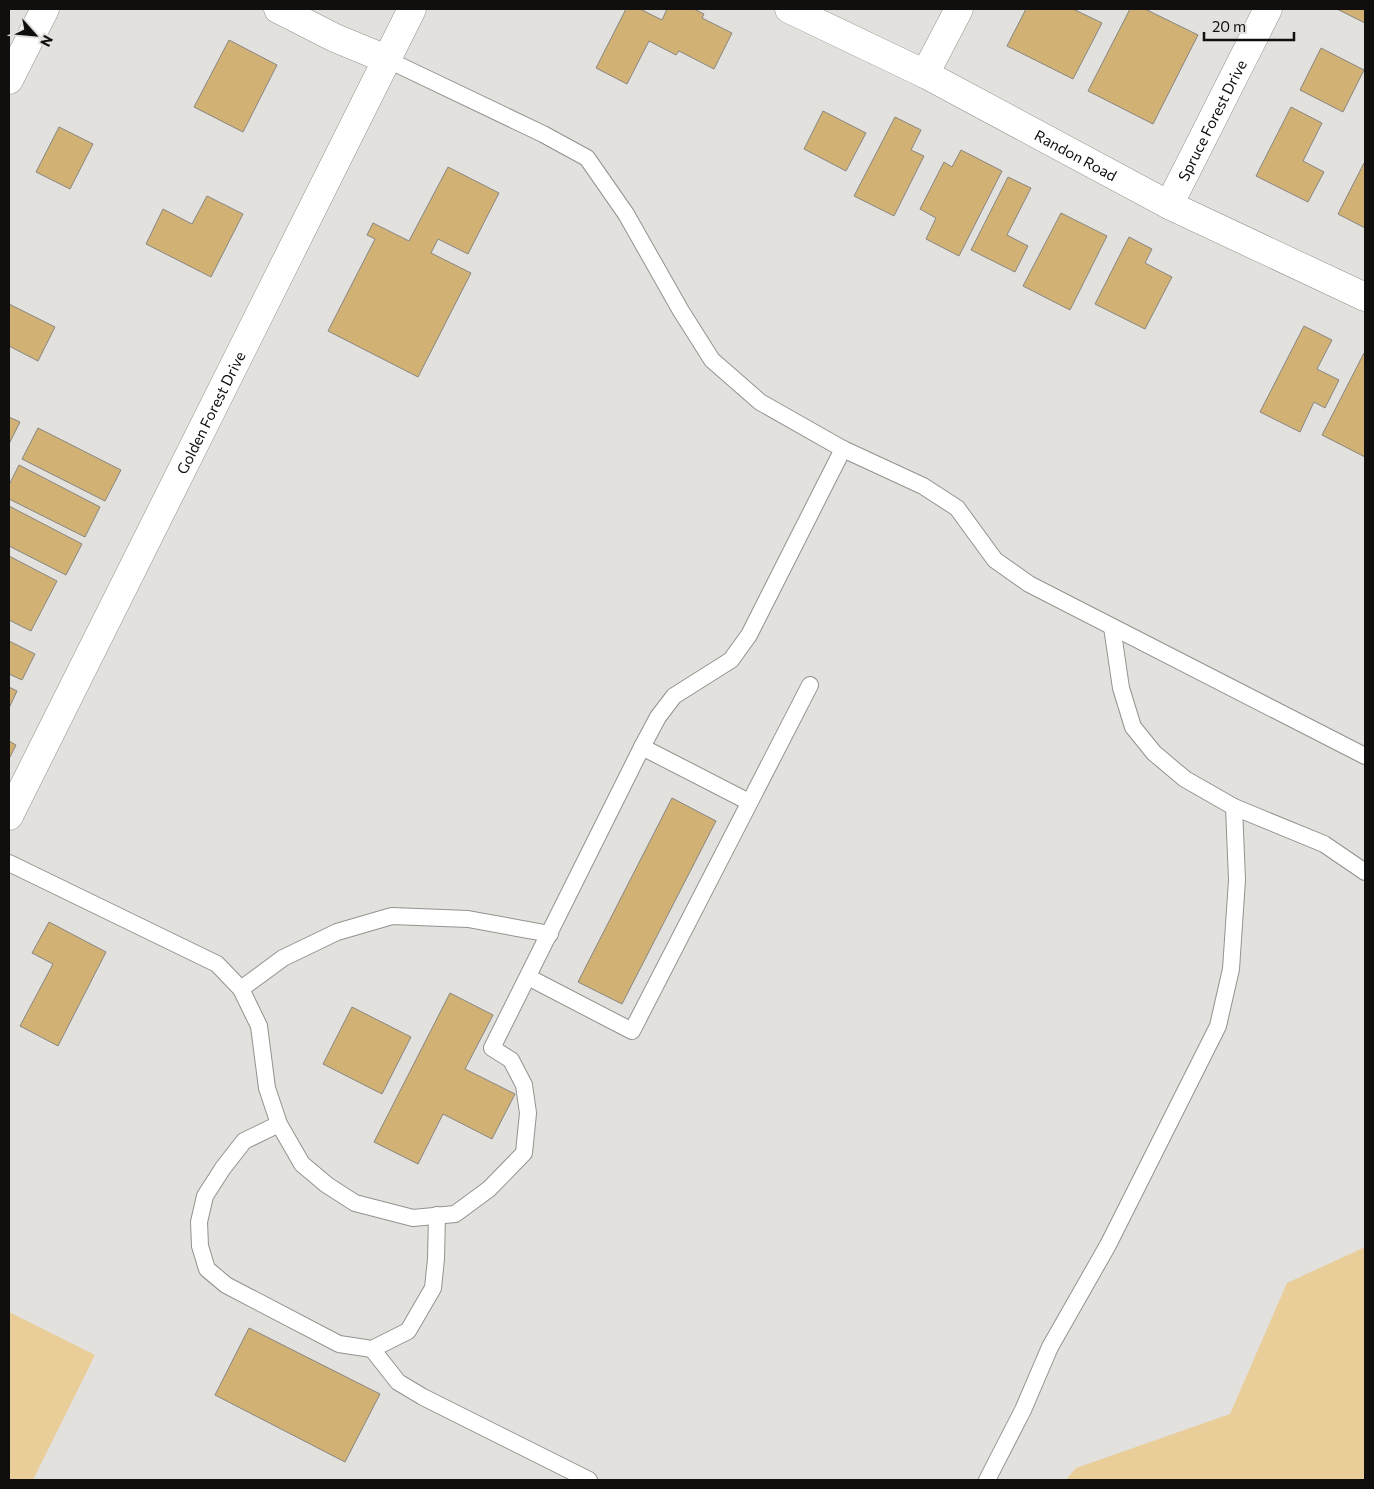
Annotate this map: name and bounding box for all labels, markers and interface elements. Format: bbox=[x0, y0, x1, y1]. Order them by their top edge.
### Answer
north arrow bbox=[10, 10, 60, 60]
scale bar bbox=[1204, 10, 1294, 42]
text: 20 m bbox=[1212, 17, 1246, 35]
text: N bbox=[37, 33, 57, 50]
street label: Spruce Forest Drive bbox=[1174, 57, 1250, 184]
street label: Randon Road bbox=[1032, 126, 1120, 184]
street label: Golden Forest Drive bbox=[172, 348, 249, 477]

